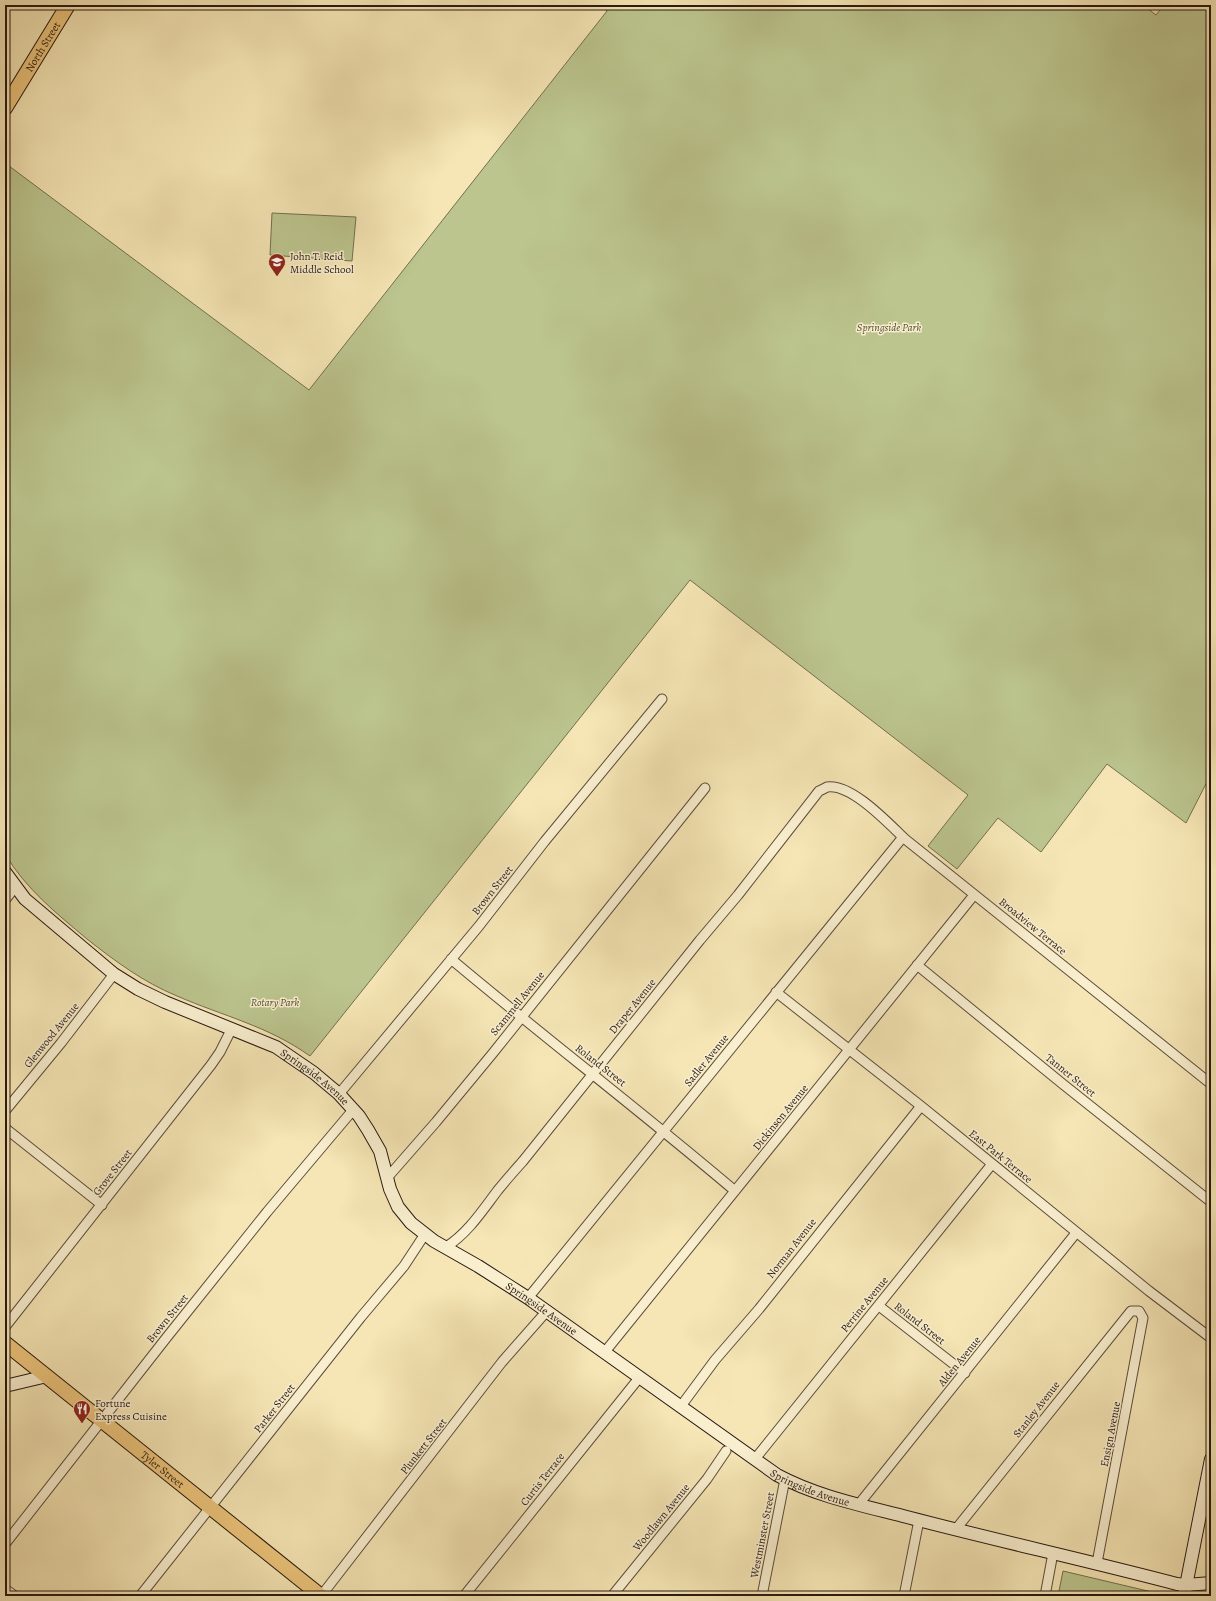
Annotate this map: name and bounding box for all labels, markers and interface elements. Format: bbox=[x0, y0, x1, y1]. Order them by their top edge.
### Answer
street label: North Street bbox=[22, 19, 64, 75]
place label: John T. Reid Middle School bbox=[290, 249, 354, 277]
school or university icon: John T. Reid Middle School bbox=[267, 252, 287, 277]
park label: Springside Park bbox=[857, 320, 921, 335]
street label: Brown Street bbox=[468, 862, 517, 918]
street label: Broadview Terrace bbox=[996, 894, 1070, 958]
street label: Scammell Avenue bbox=[487, 968, 548, 1039]
street label: Draper Avenue bbox=[606, 976, 659, 1037]
park label: Rotary Park bbox=[251, 995, 299, 1010]
street label: Glenwood Avenue bbox=[20, 999, 82, 1071]
street label: Sadler Avenue bbox=[681, 1031, 732, 1090]
street label: Roland Street bbox=[572, 1041, 630, 1090]
street label: Springside Avenue bbox=[277, 1045, 352, 1108]
street label: Tanner Street bbox=[1042, 1050, 1099, 1101]
street label: Dickinson Avenue bbox=[749, 1081, 812, 1153]
street label: East Park Terrace bbox=[966, 1126, 1036, 1187]
street label: Grove Street bbox=[89, 1146, 136, 1199]
street label: Norman Avenue bbox=[763, 1215, 820, 1282]
street label: Perrine Avenue bbox=[837, 1273, 892, 1335]
street label: Springside Avenue bbox=[503, 1279, 580, 1339]
street label: Brown Street bbox=[143, 1290, 192, 1346]
street label: Roland Street bbox=[891, 1299, 949, 1348]
street label: Alden Avenue bbox=[934, 1333, 984, 1390]
street label: Stanley Avenue bbox=[1010, 1378, 1063, 1441]
street label: Parker Street bbox=[250, 1380, 299, 1436]
place label: Fortune Express Cuisine bbox=[95, 1396, 167, 1424]
restaurant icon: Fortune Express Cuisine bbox=[72, 1399, 92, 1424]
street label: Ensign Avenue bbox=[1097, 1400, 1124, 1468]
street label: Plunkett Street bbox=[397, 1415, 450, 1477]
street label: Tyler Street bbox=[138, 1448, 187, 1492]
street label: Curtis Terrace bbox=[517, 1450, 568, 1509]
street label: Springside Avenue bbox=[767, 1466, 851, 1510]
street label: Woodlawn Avenue bbox=[629, 1480, 693, 1555]
street label: Westminster Street bbox=[747, 1491, 778, 1580]

